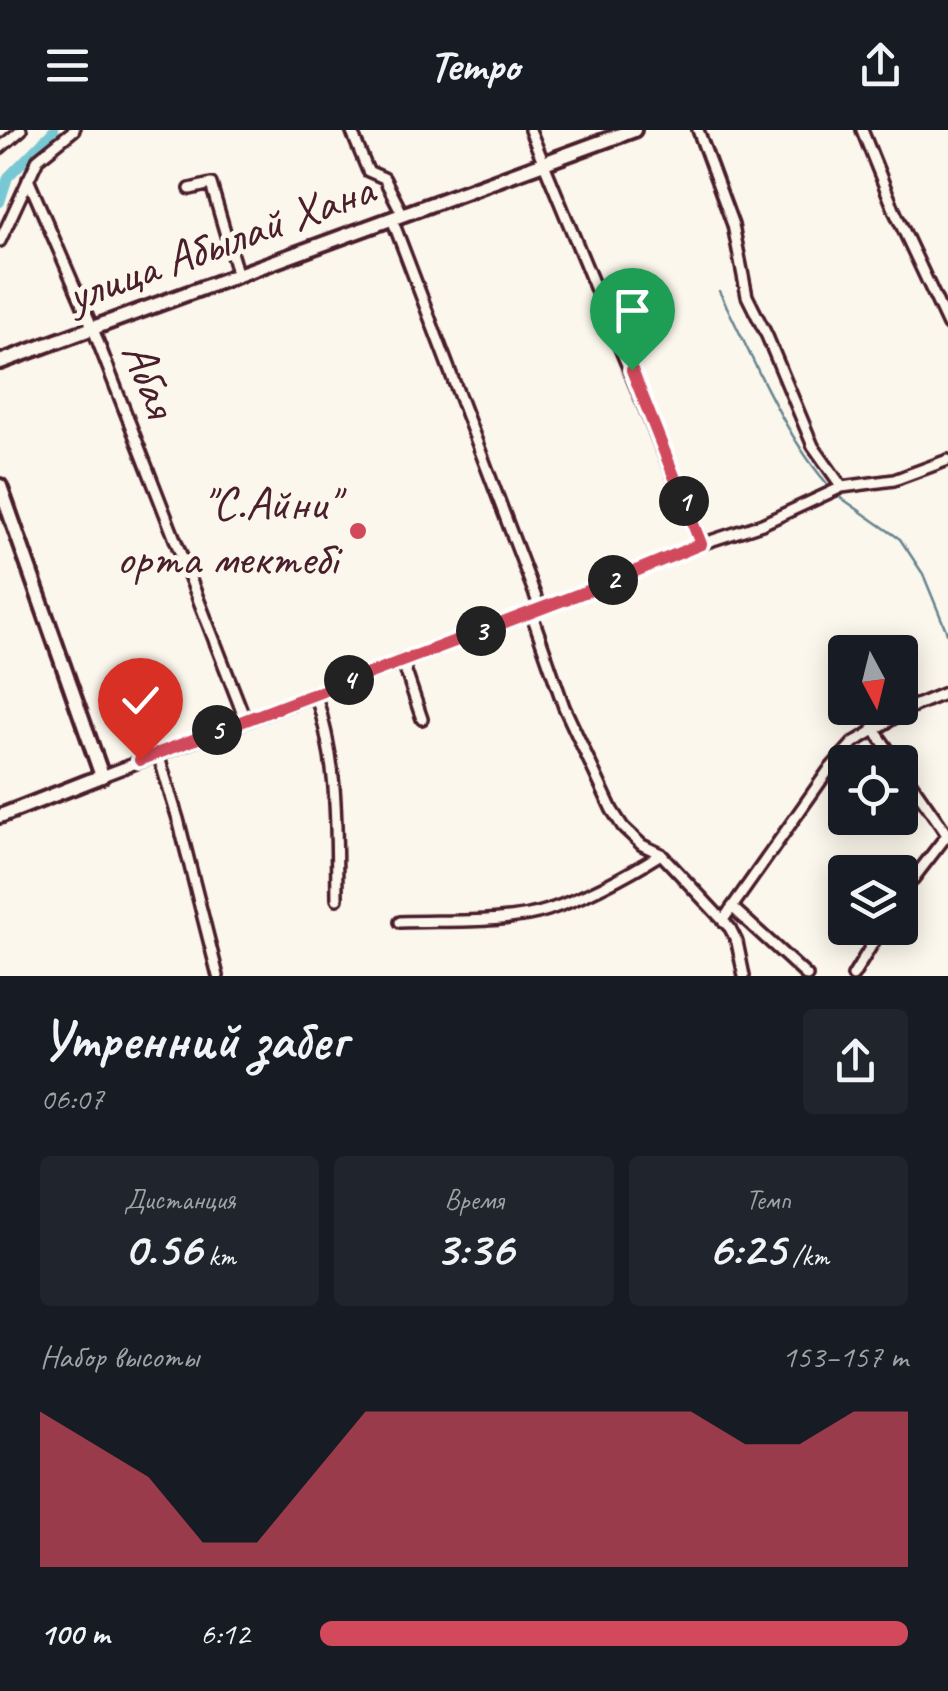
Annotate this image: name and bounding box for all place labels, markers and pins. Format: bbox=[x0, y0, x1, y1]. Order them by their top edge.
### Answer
pin bbox=[590, 268, 675, 371]
place label: "С.Айни" орта мектебі bbox=[116, 473, 348, 588]
pin: 1 bbox=[659, 476, 709, 526]
marker: "С.Айни" орта мектебі bbox=[347, 520, 369, 542]
pin: 2 bbox=[588, 555, 638, 605]
pin: 3 bbox=[456, 606, 506, 656]
pin: 4 bbox=[324, 655, 374, 705]
pin bbox=[98, 658, 183, 761]
pin: 5 bbox=[192, 705, 242, 755]

